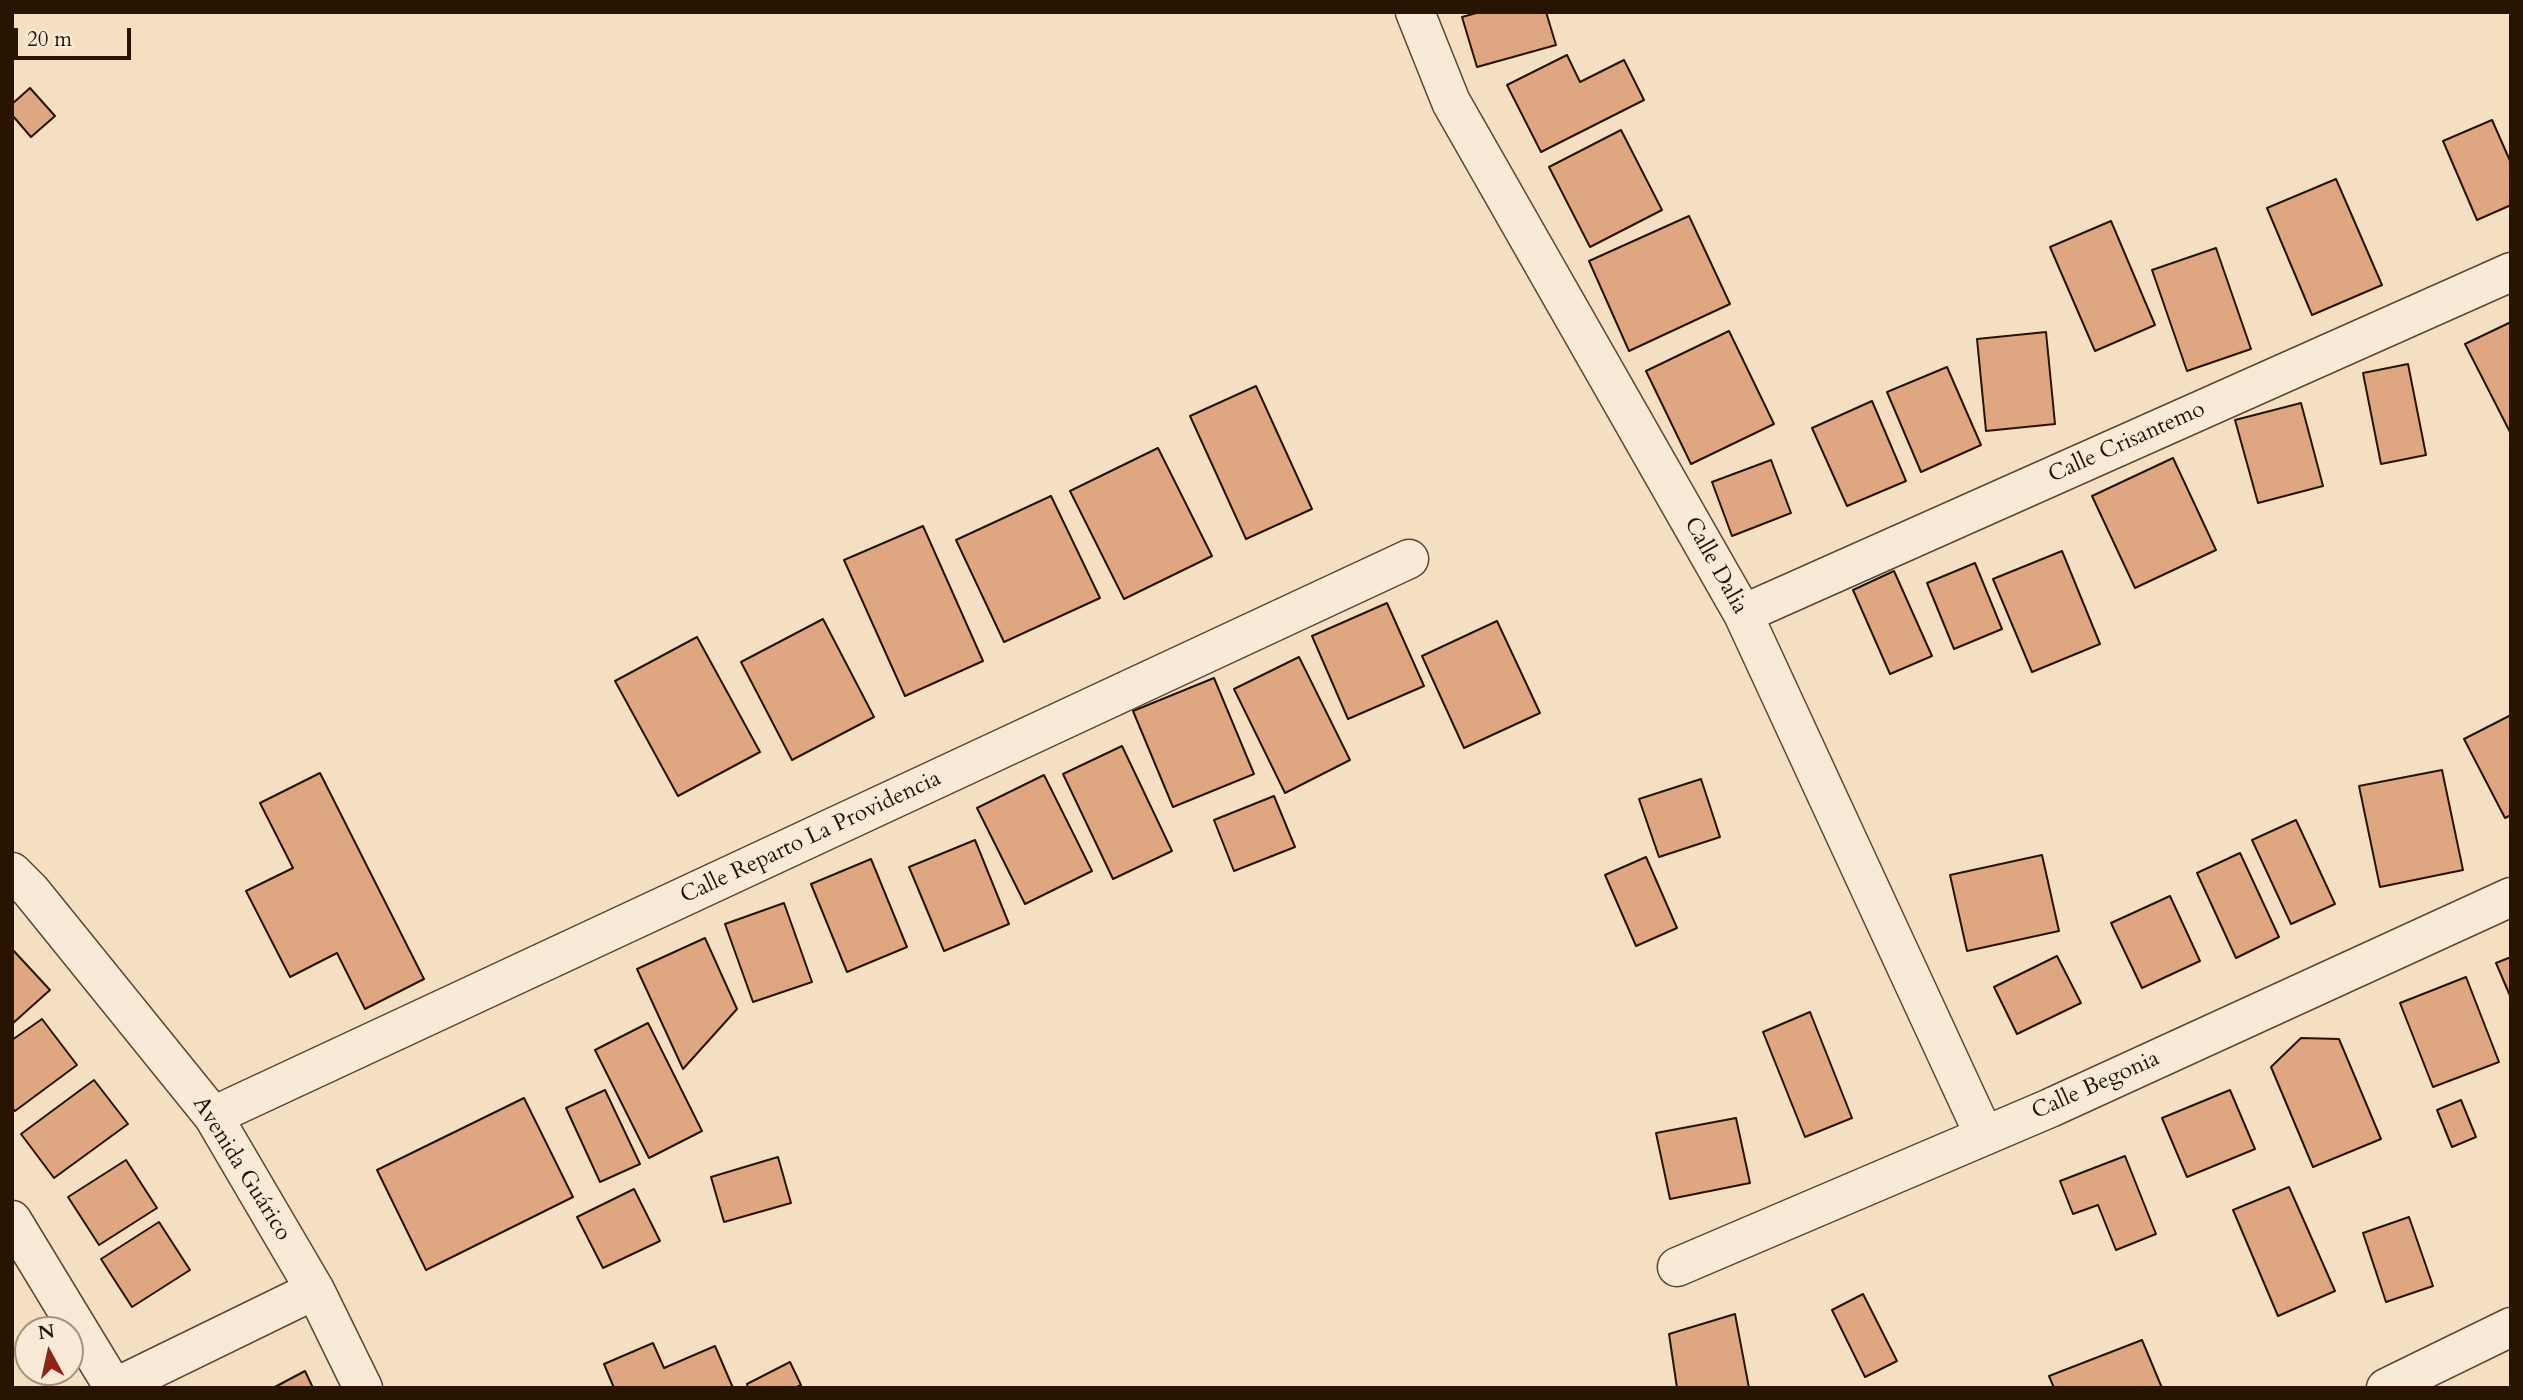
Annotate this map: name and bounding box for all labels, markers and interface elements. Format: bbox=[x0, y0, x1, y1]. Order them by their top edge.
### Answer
scale bar bbox=[18, 14, 135, 58]
text: 20 m bbox=[27, 25, 72, 54]
street label: Calle Crisantemo bbox=[2044, 396, 2210, 490]
street label: Calle Dalia bbox=[1677, 513, 1753, 619]
street label: Calle Reparto La Providencia bbox=[677, 766, 945, 910]
street label: Calle Begonia bbox=[2028, 1046, 2164, 1126]
street label: Avenida Guárico bbox=[186, 1092, 296, 1246]
north arrow bbox=[14, 1316, 84, 1386]
text: N bbox=[36, 1318, 56, 1346]

